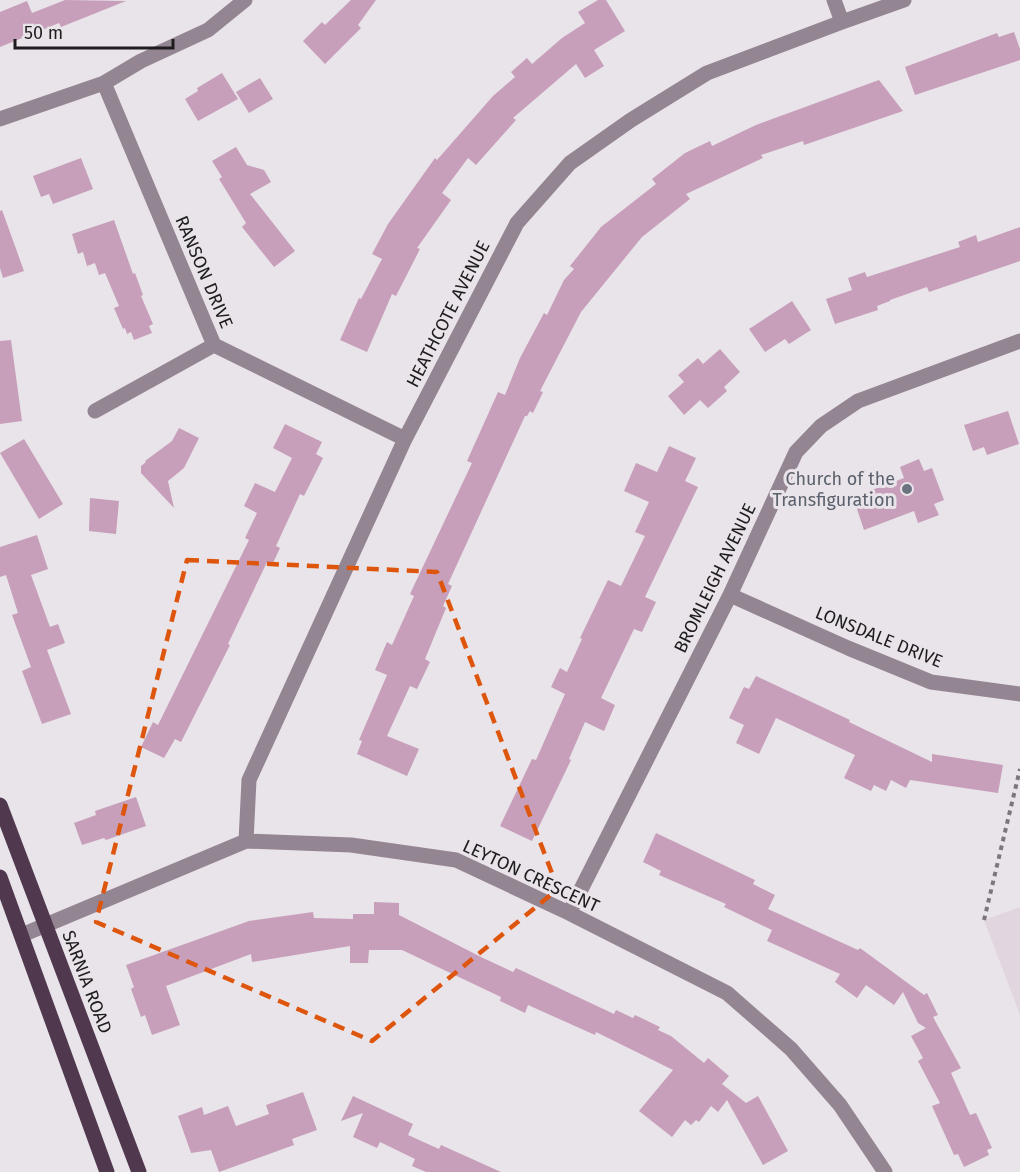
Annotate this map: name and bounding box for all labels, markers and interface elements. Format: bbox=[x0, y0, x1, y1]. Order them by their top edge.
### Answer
scale bar bbox=[15, 12, 172, 50]
text: 50 m bbox=[24, 22, 63, 44]
street label: RANSON DRIVE bbox=[170, 212, 238, 332]
street label: HEATHCOTE AVENUE bbox=[402, 237, 494, 391]
place label: Church of the Transfiguration bbox=[772, 468, 895, 511]
marker: Church of the Transfiguration bbox=[900, 482, 914, 496]
street label: BROMLEIGH AVENUE bbox=[669, 500, 761, 656]
street label: LONSDALE DRIVE bbox=[812, 601, 946, 673]
street label: LEYTON CRESCENT bbox=[459, 835, 603, 918]
street label: SARNIA ROAD bbox=[57, 927, 117, 1037]

